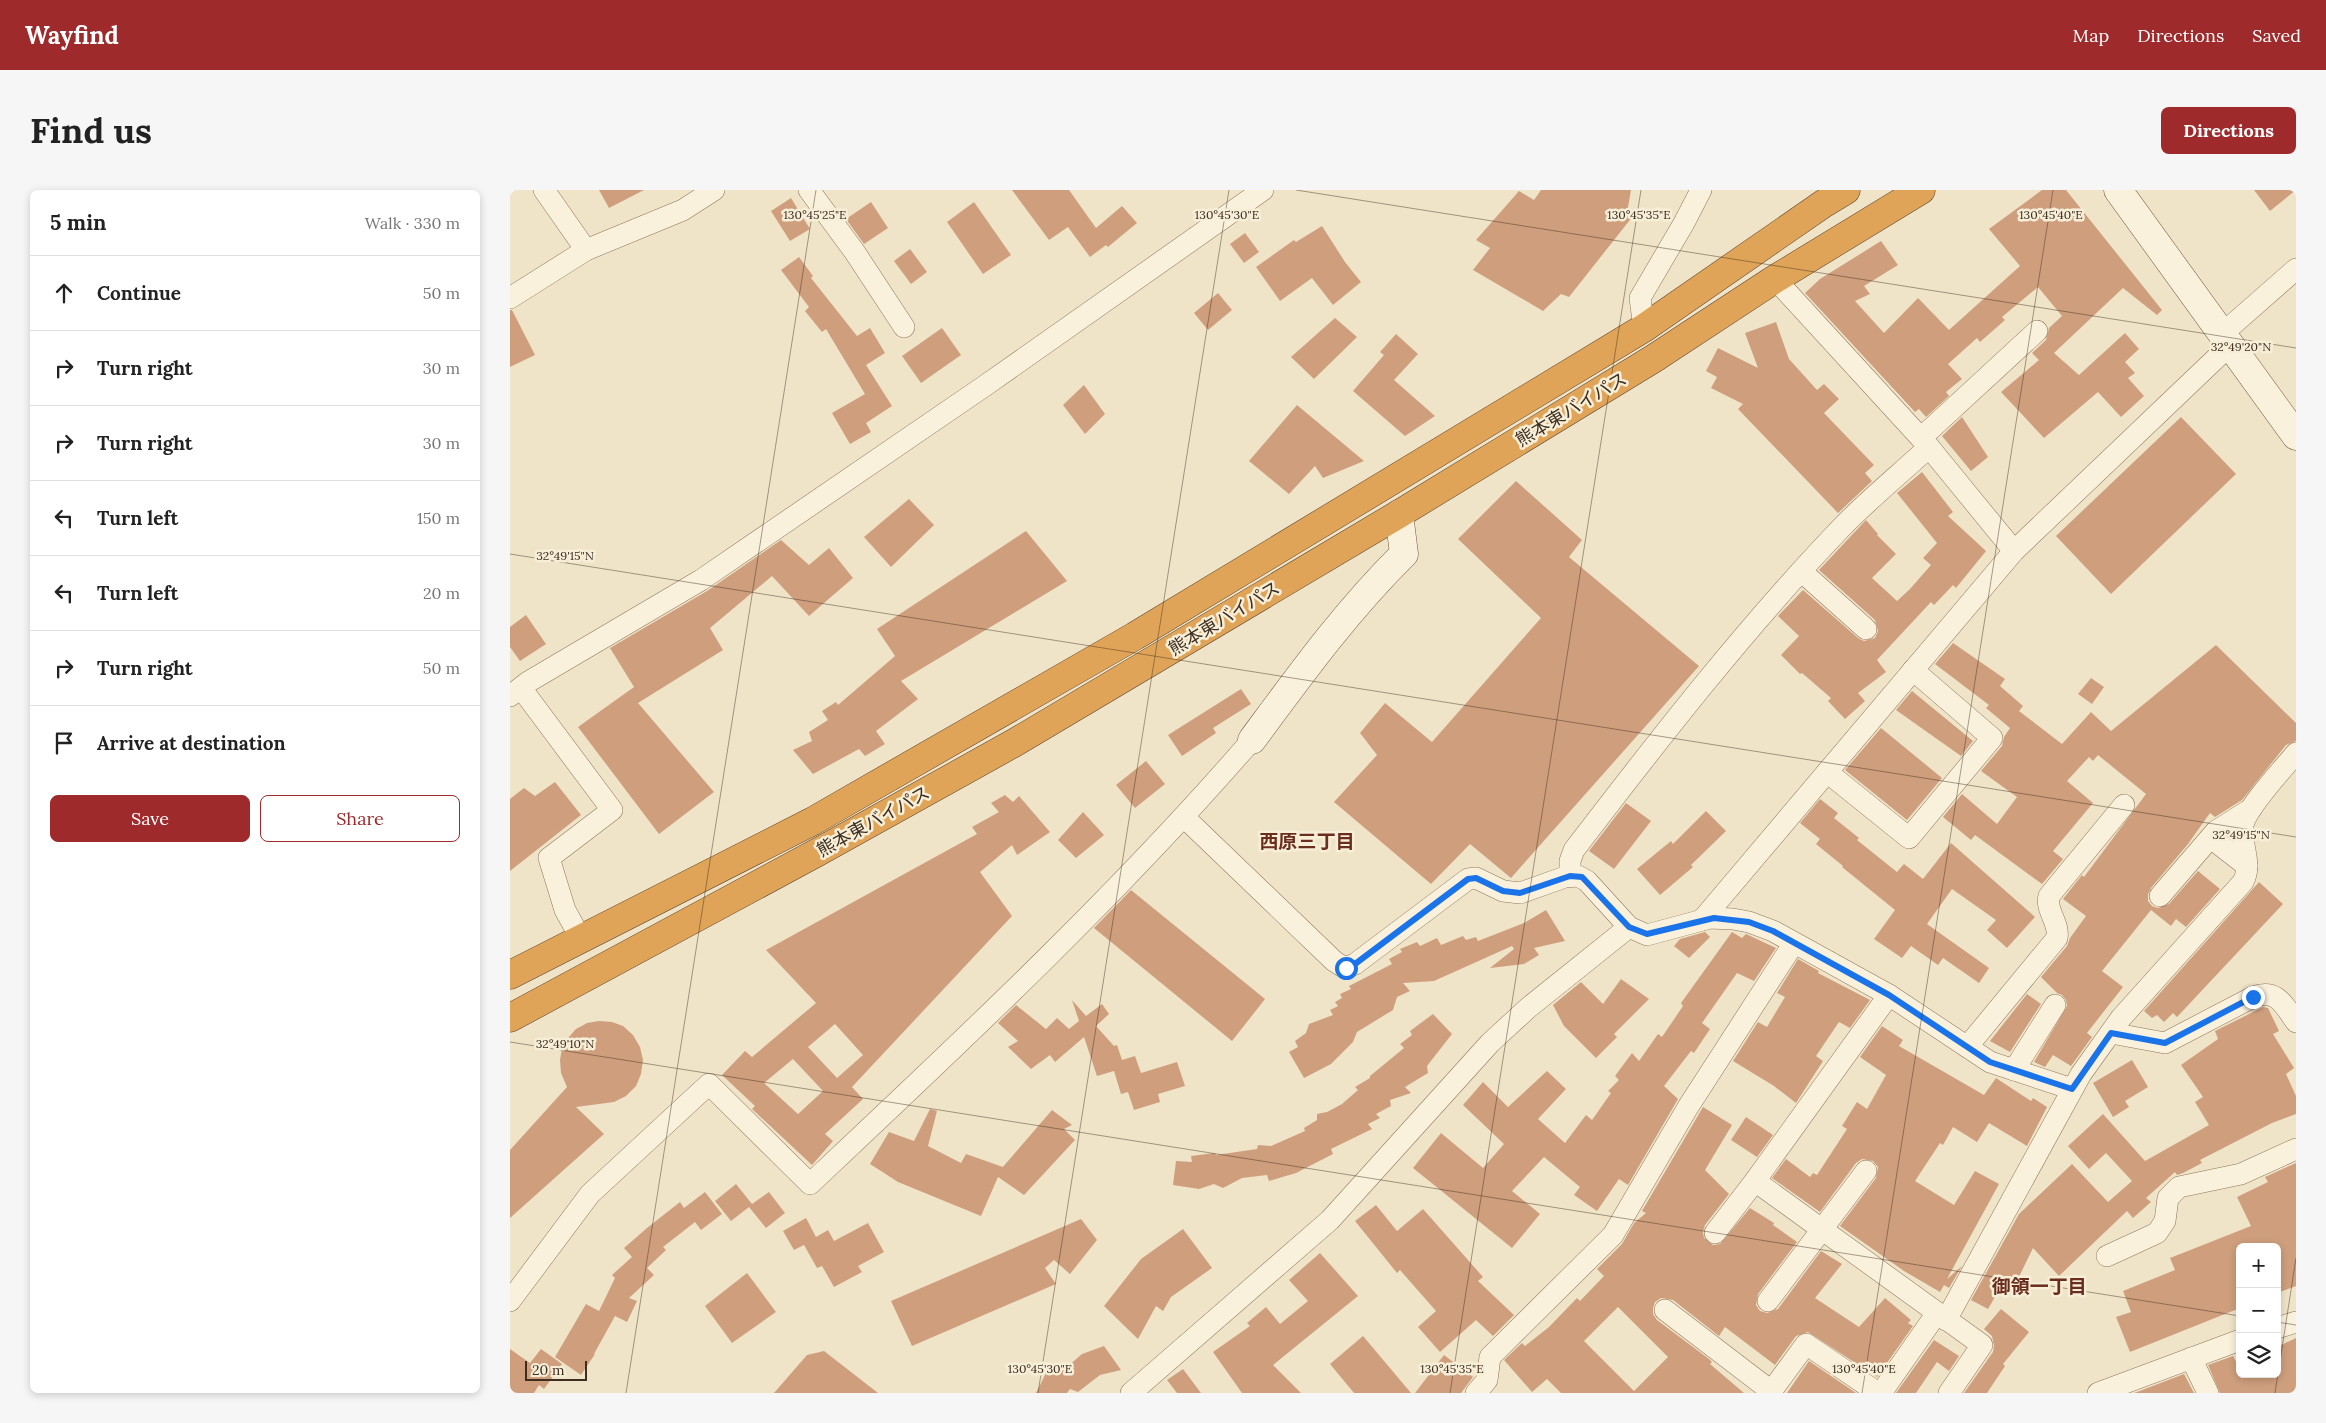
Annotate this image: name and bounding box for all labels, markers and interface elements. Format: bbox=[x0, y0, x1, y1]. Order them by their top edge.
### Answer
text: Wayfind bbox=[25, 20, 119, 51]
text: Map bbox=[2073, 24, 2109, 47]
text: Directions bbox=[2137, 24, 2224, 47]
text: Saved bbox=[2252, 24, 2301, 47]
button: Directions bbox=[2161, 107, 2296, 154]
text: Find us bbox=[30, 108, 152, 153]
text: 130°45'25"E bbox=[783, 207, 847, 222]
text: 130°45'30"E bbox=[1195, 207, 1259, 222]
text: 130°45'35"E bbox=[1607, 207, 1671, 222]
text: 130°45'40"E bbox=[2019, 207, 2083, 222]
text: 5 min bbox=[50, 209, 106, 236]
text: Walk · 330 m bbox=[365, 213, 460, 233]
icon: ahead bbox=[50, 279, 78, 307]
text: Continue bbox=[97, 281, 181, 305]
text: 50 m bbox=[423, 283, 460, 303]
text: 32°49'20"N bbox=[2211, 339, 2271, 354]
icon: right bbox=[50, 354, 78, 382]
text: Turn right bbox=[97, 356, 193, 380]
text: 30 m bbox=[423, 358, 460, 378]
street label: 熊本東バイパス bbox=[1511, 367, 1631, 451]
icon: right bbox=[50, 429, 78, 457]
text: Turn right bbox=[97, 431, 193, 455]
text: 30 m bbox=[423, 433, 460, 453]
icon: left bbox=[50, 504, 78, 532]
text: Turn left bbox=[97, 506, 178, 530]
text: 150 m bbox=[417, 508, 460, 528]
text: 32°49'15"N bbox=[536, 548, 594, 563]
street label: 熊本東バイパス bbox=[1164, 576, 1284, 660]
icon: left bbox=[50, 579, 78, 607]
text: Turn left bbox=[97, 581, 178, 605]
text: 20 m bbox=[423, 583, 460, 603]
icon: right bbox=[50, 654, 78, 682]
text: Turn right bbox=[97, 656, 193, 680]
text: 50 m bbox=[423, 658, 460, 678]
icon: arrive bbox=[50, 729, 78, 757]
text: Arrive at destination bbox=[97, 731, 286, 755]
street label: 熊本東バイパス bbox=[812, 780, 934, 862]
button: Save bbox=[50, 795, 250, 842]
button: Share bbox=[260, 795, 460, 842]
text: 32°49'15"N bbox=[2212, 827, 2270, 842]
district label: 西原三丁目 bbox=[1259, 829, 1355, 853]
route start bbox=[1335, 957, 1358, 980]
route end bbox=[2242, 986, 2265, 1009]
text: 32°49'10"N bbox=[536, 1036, 594, 1051]
map controls bbox=[2236, 1243, 2281, 1378]
button: + bbox=[2236, 1243, 2281, 1288]
district label: 御領一丁目 bbox=[1991, 1274, 2087, 1298]
button: − bbox=[2236, 1288, 2281, 1333]
button: layers bbox=[2236, 1333, 2281, 1378]
scale bar bbox=[525, 1358, 588, 1381]
text: 20 m bbox=[532, 1361, 564, 1379]
text: 130°45'30"E bbox=[1008, 1361, 1072, 1376]
text: 130°45'35"E bbox=[1420, 1361, 1484, 1376]
text: 130°45'40"E bbox=[1832, 1361, 1896, 1376]

